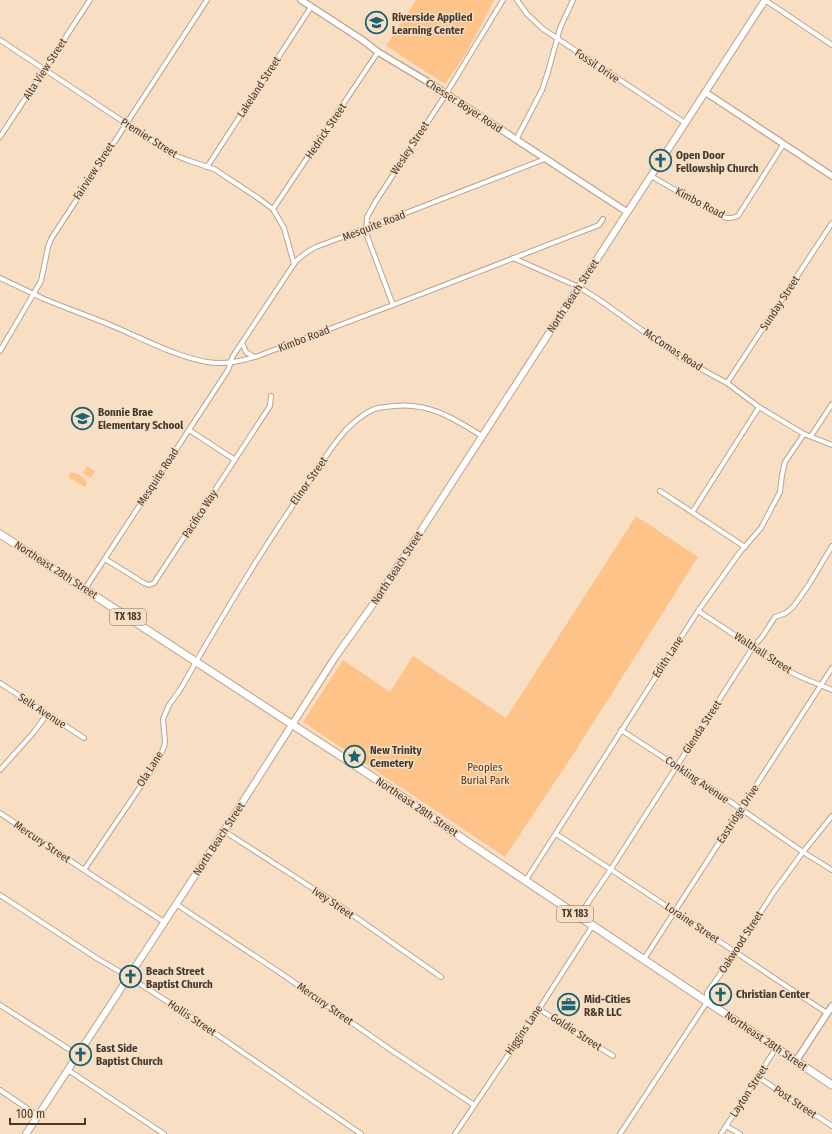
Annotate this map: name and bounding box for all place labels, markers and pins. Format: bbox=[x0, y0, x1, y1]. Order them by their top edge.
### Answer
school or university icon: Riverside Applied Learning Center bbox=[363, 10, 389, 36]
place label: Riverside Applied Learning Center bbox=[392, 11, 472, 37]
church icon: Open Door Fellowship Church bbox=[647, 148, 673, 174]
place label: Open Door Fellowship Church bbox=[676, 149, 759, 175]
school or university icon: Bonnie Brae Elementary School bbox=[69, 405, 95, 431]
place label: Bonnie Brae Elementary School bbox=[98, 406, 184, 432]
place icon: New Trinity Cemetery bbox=[342, 743, 368, 769]
place label: New Trinity Cemetery bbox=[370, 744, 422, 770]
church icon: Beach Street Baptist Church bbox=[118, 964, 144, 990]
place label: Beach Street Baptist Church bbox=[146, 965, 213, 991]
church icon: Christian Center bbox=[707, 981, 733, 1007]
place label: Christian Center bbox=[736, 988, 810, 1001]
office icon: Mid-Cities R&R LLC bbox=[556, 992, 582, 1018]
place label: Mid-Cities R&R LLC bbox=[584, 993, 631, 1019]
church icon: East Side Baptist Church bbox=[67, 1041, 93, 1067]
place label: East Side Baptist Church bbox=[96, 1042, 163, 1068]

